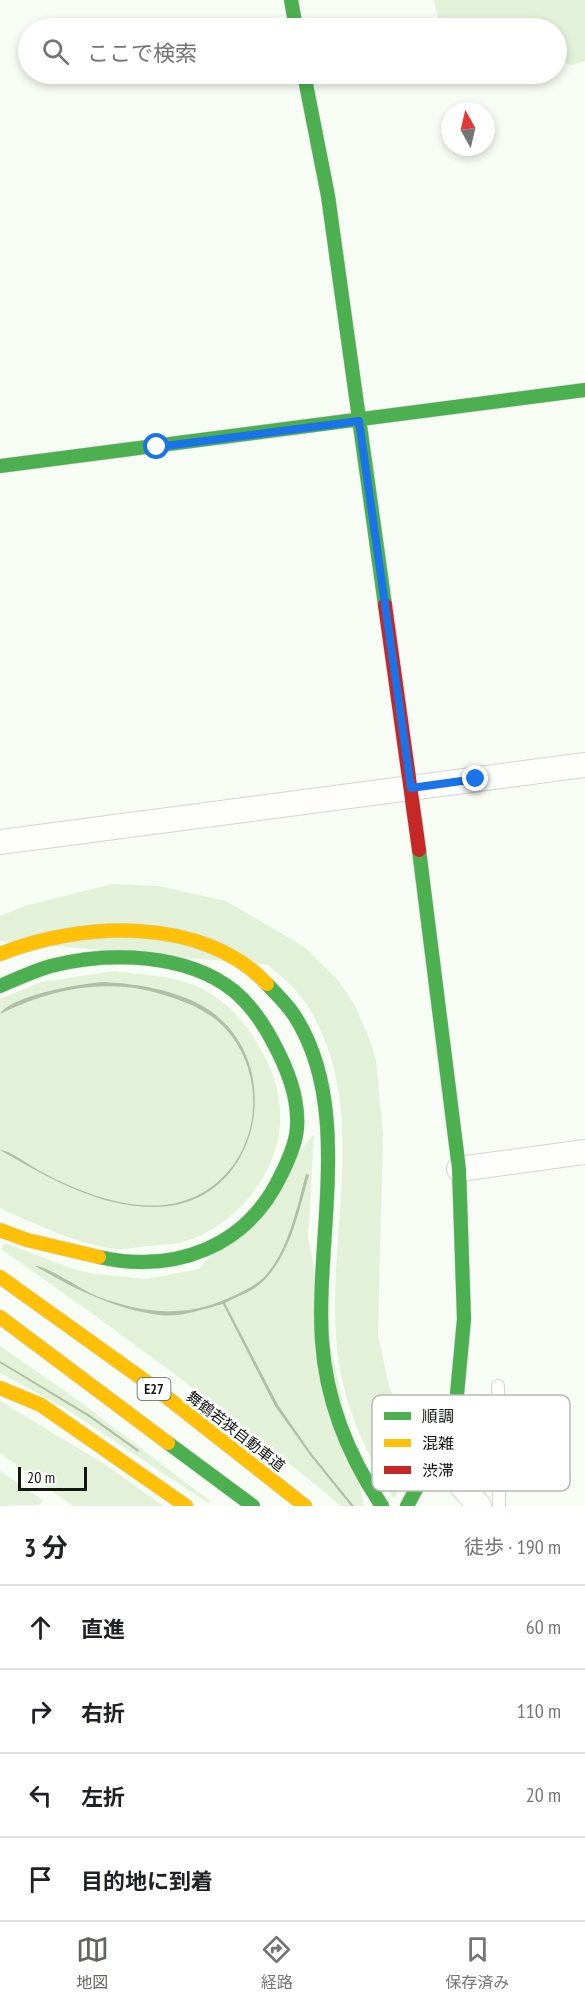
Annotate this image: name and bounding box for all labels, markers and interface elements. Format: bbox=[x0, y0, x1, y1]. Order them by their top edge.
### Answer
search box bbox=[18, 18, 567, 84]
icon: search bbox=[39, 35, 72, 68]
text: ここで検索 bbox=[87, 39, 197, 67]
north arrow bbox=[441, 102, 495, 156]
route start bbox=[143, 433, 169, 459]
route end bbox=[462, 765, 488, 791]
road number: E27 bbox=[138, 1378, 170, 1400]
street label: 舞鶴若狭自動車道 bbox=[183, 1387, 289, 1475]
legend bbox=[372, 1395, 570, 1491]
text: 順調 bbox=[422, 1406, 454, 1426]
text: 混雑 bbox=[422, 1433, 454, 1453]
text: 渋滞 bbox=[422, 1460, 454, 1480]
scale bar bbox=[18, 1464, 87, 1492]
text: 20 m bbox=[27, 1467, 55, 1487]
text: 3 分 bbox=[24, 1531, 68, 1564]
text: 徒歩 · 190 m bbox=[464, 1534, 561, 1560]
icon: ahead bbox=[24, 1611, 57, 1644]
text: 60 m bbox=[526, 1614, 561, 1640]
text: 直進 bbox=[81, 1615, 125, 1643]
icon: right bbox=[24, 1695, 57, 1728]
text: 110 m bbox=[517, 1698, 561, 1724]
text: 右折 bbox=[81, 1699, 125, 1727]
icon: left bbox=[24, 1779, 57, 1812]
text: 20 m bbox=[526, 1782, 561, 1808]
text: 左折 bbox=[81, 1783, 125, 1811]
icon: arrive bbox=[24, 1863, 57, 1896]
text: 目的地に到着 bbox=[81, 1867, 213, 1895]
tab: 地図 bbox=[76, 1933, 109, 1993]
tab: 経路 bbox=[260, 1933, 293, 1993]
tab: 保存済み bbox=[445, 1933, 509, 1993]

